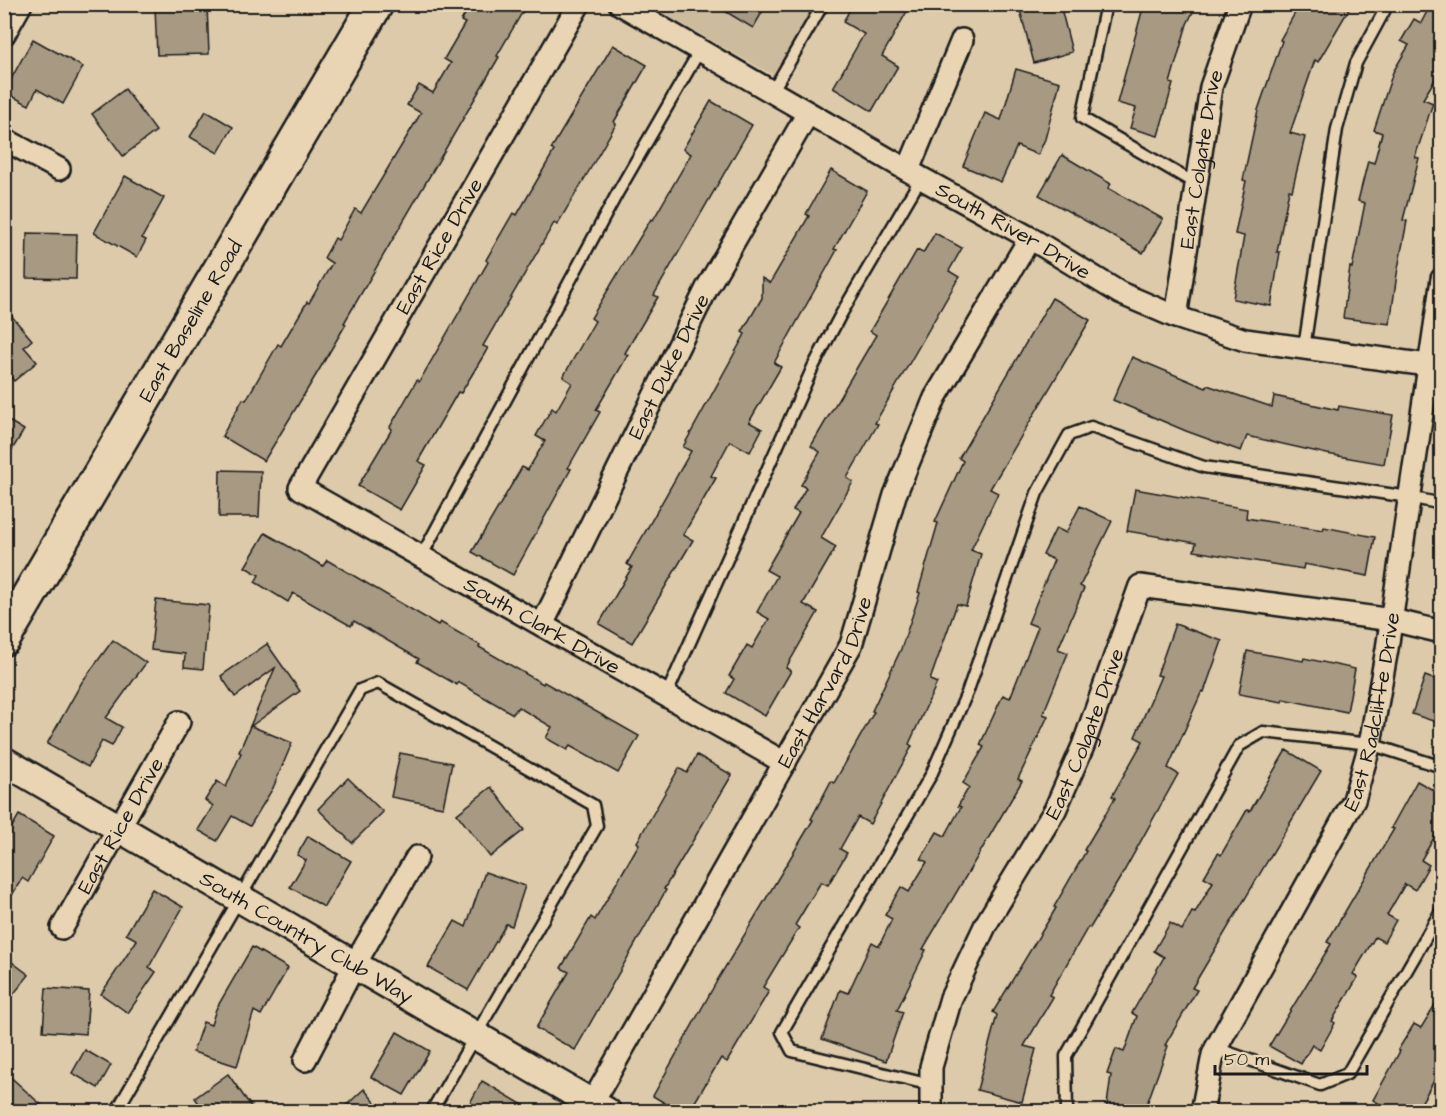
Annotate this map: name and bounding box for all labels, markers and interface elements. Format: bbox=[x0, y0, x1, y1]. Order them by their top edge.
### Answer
street label: East Colgate Drive bbox=[1173, 65, 1231, 251]
street label: East Rice Drive bbox=[389, 173, 490, 319]
street label: South River Drive bbox=[931, 175, 1096, 287]
street label: East Baseline Road bbox=[132, 234, 250, 407]
street label: East Duke Drive bbox=[621, 289, 717, 444]
street label: South Clark Drive bbox=[458, 570, 625, 682]
street label: East Harvard Drive bbox=[771, 593, 879, 773]
street label: East Radcliffe Drive bbox=[1337, 610, 1407, 817]
street label: East Colgate Drive bbox=[1039, 645, 1132, 825]
street label: East Rice Drive bbox=[70, 752, 171, 899]
street label: South Country Club Way bbox=[194, 864, 419, 1013]
scale bar bbox=[1215, 1038, 1366, 1076]
text: 50 m bbox=[1224, 1047, 1269, 1072]

